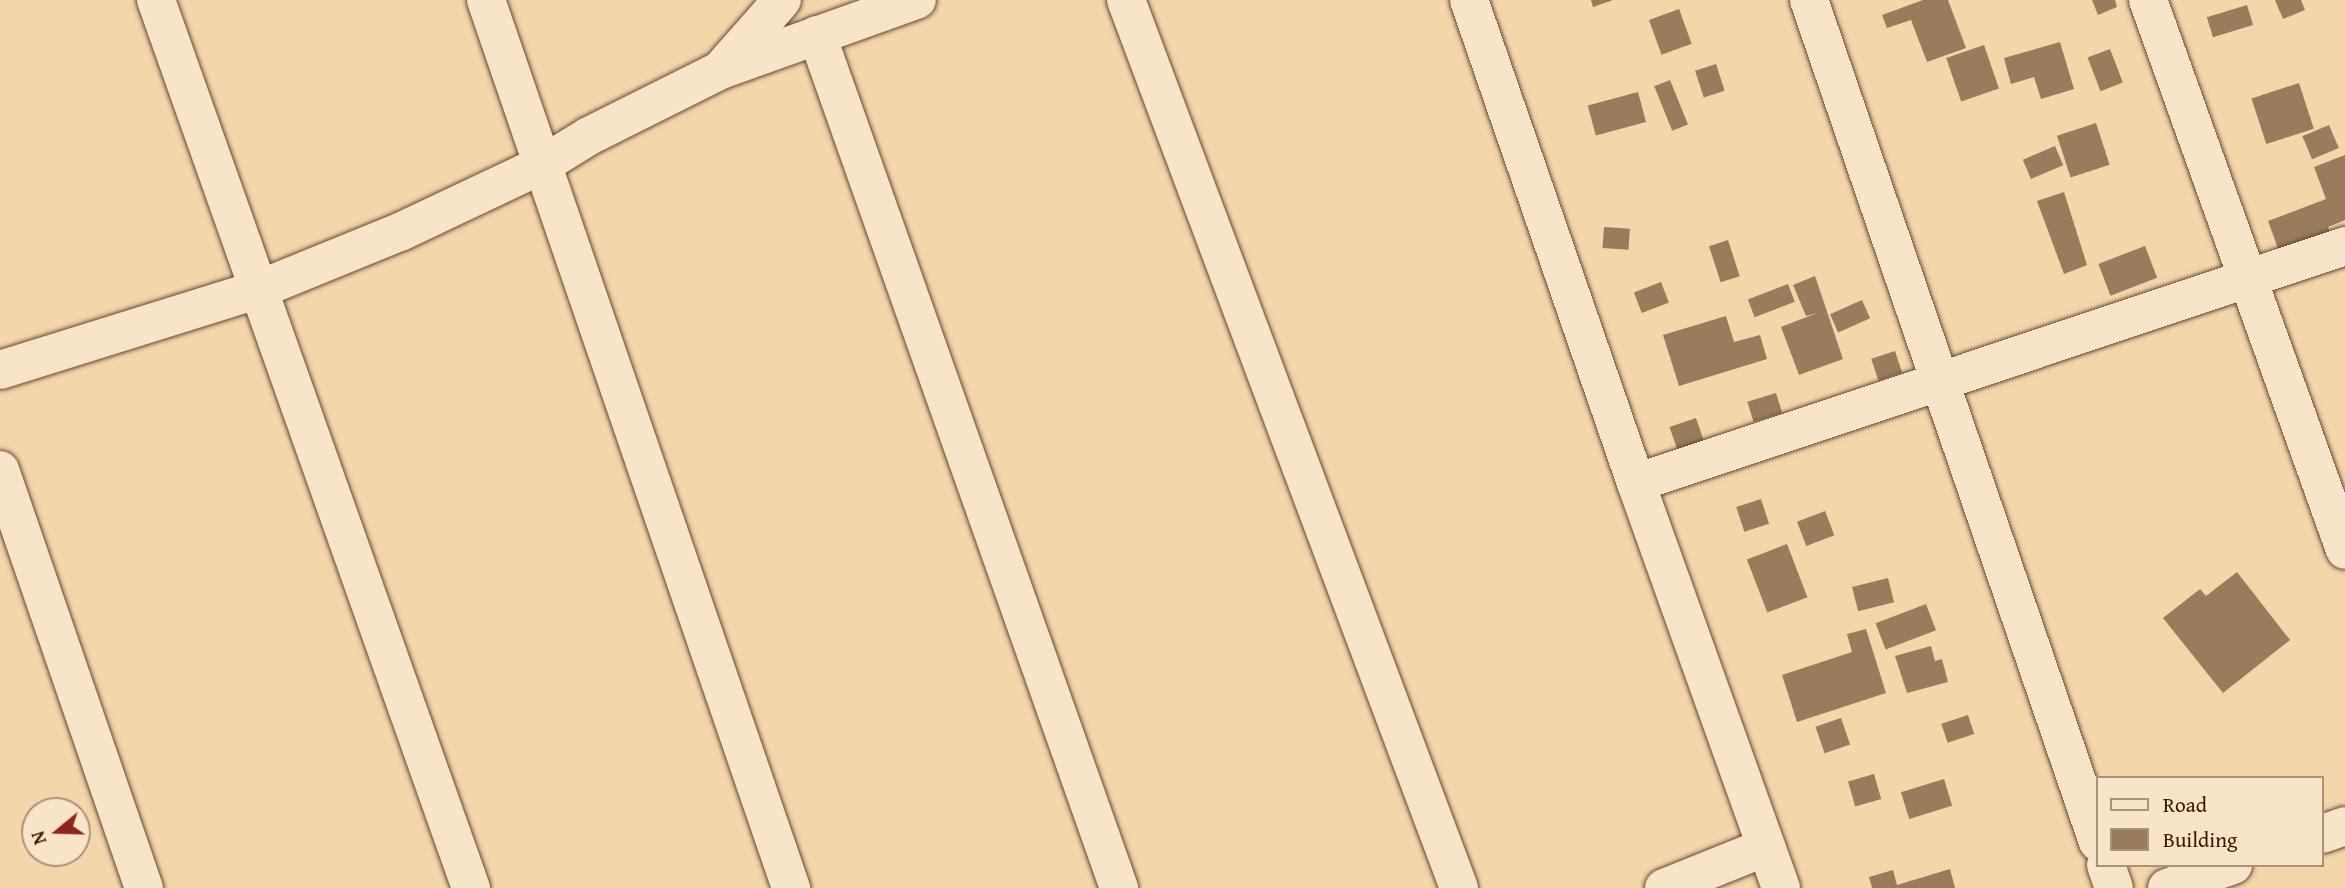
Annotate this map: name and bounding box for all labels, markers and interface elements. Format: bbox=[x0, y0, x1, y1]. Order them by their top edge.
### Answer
legend bbox=[2096, 776, 2324, 867]
text: Road bbox=[2163, 789, 2207, 820]
north arrow bbox=[21, 797, 91, 867]
text: Building bbox=[2163, 824, 2237, 855]
text: N bbox=[23, 828, 53, 849]

